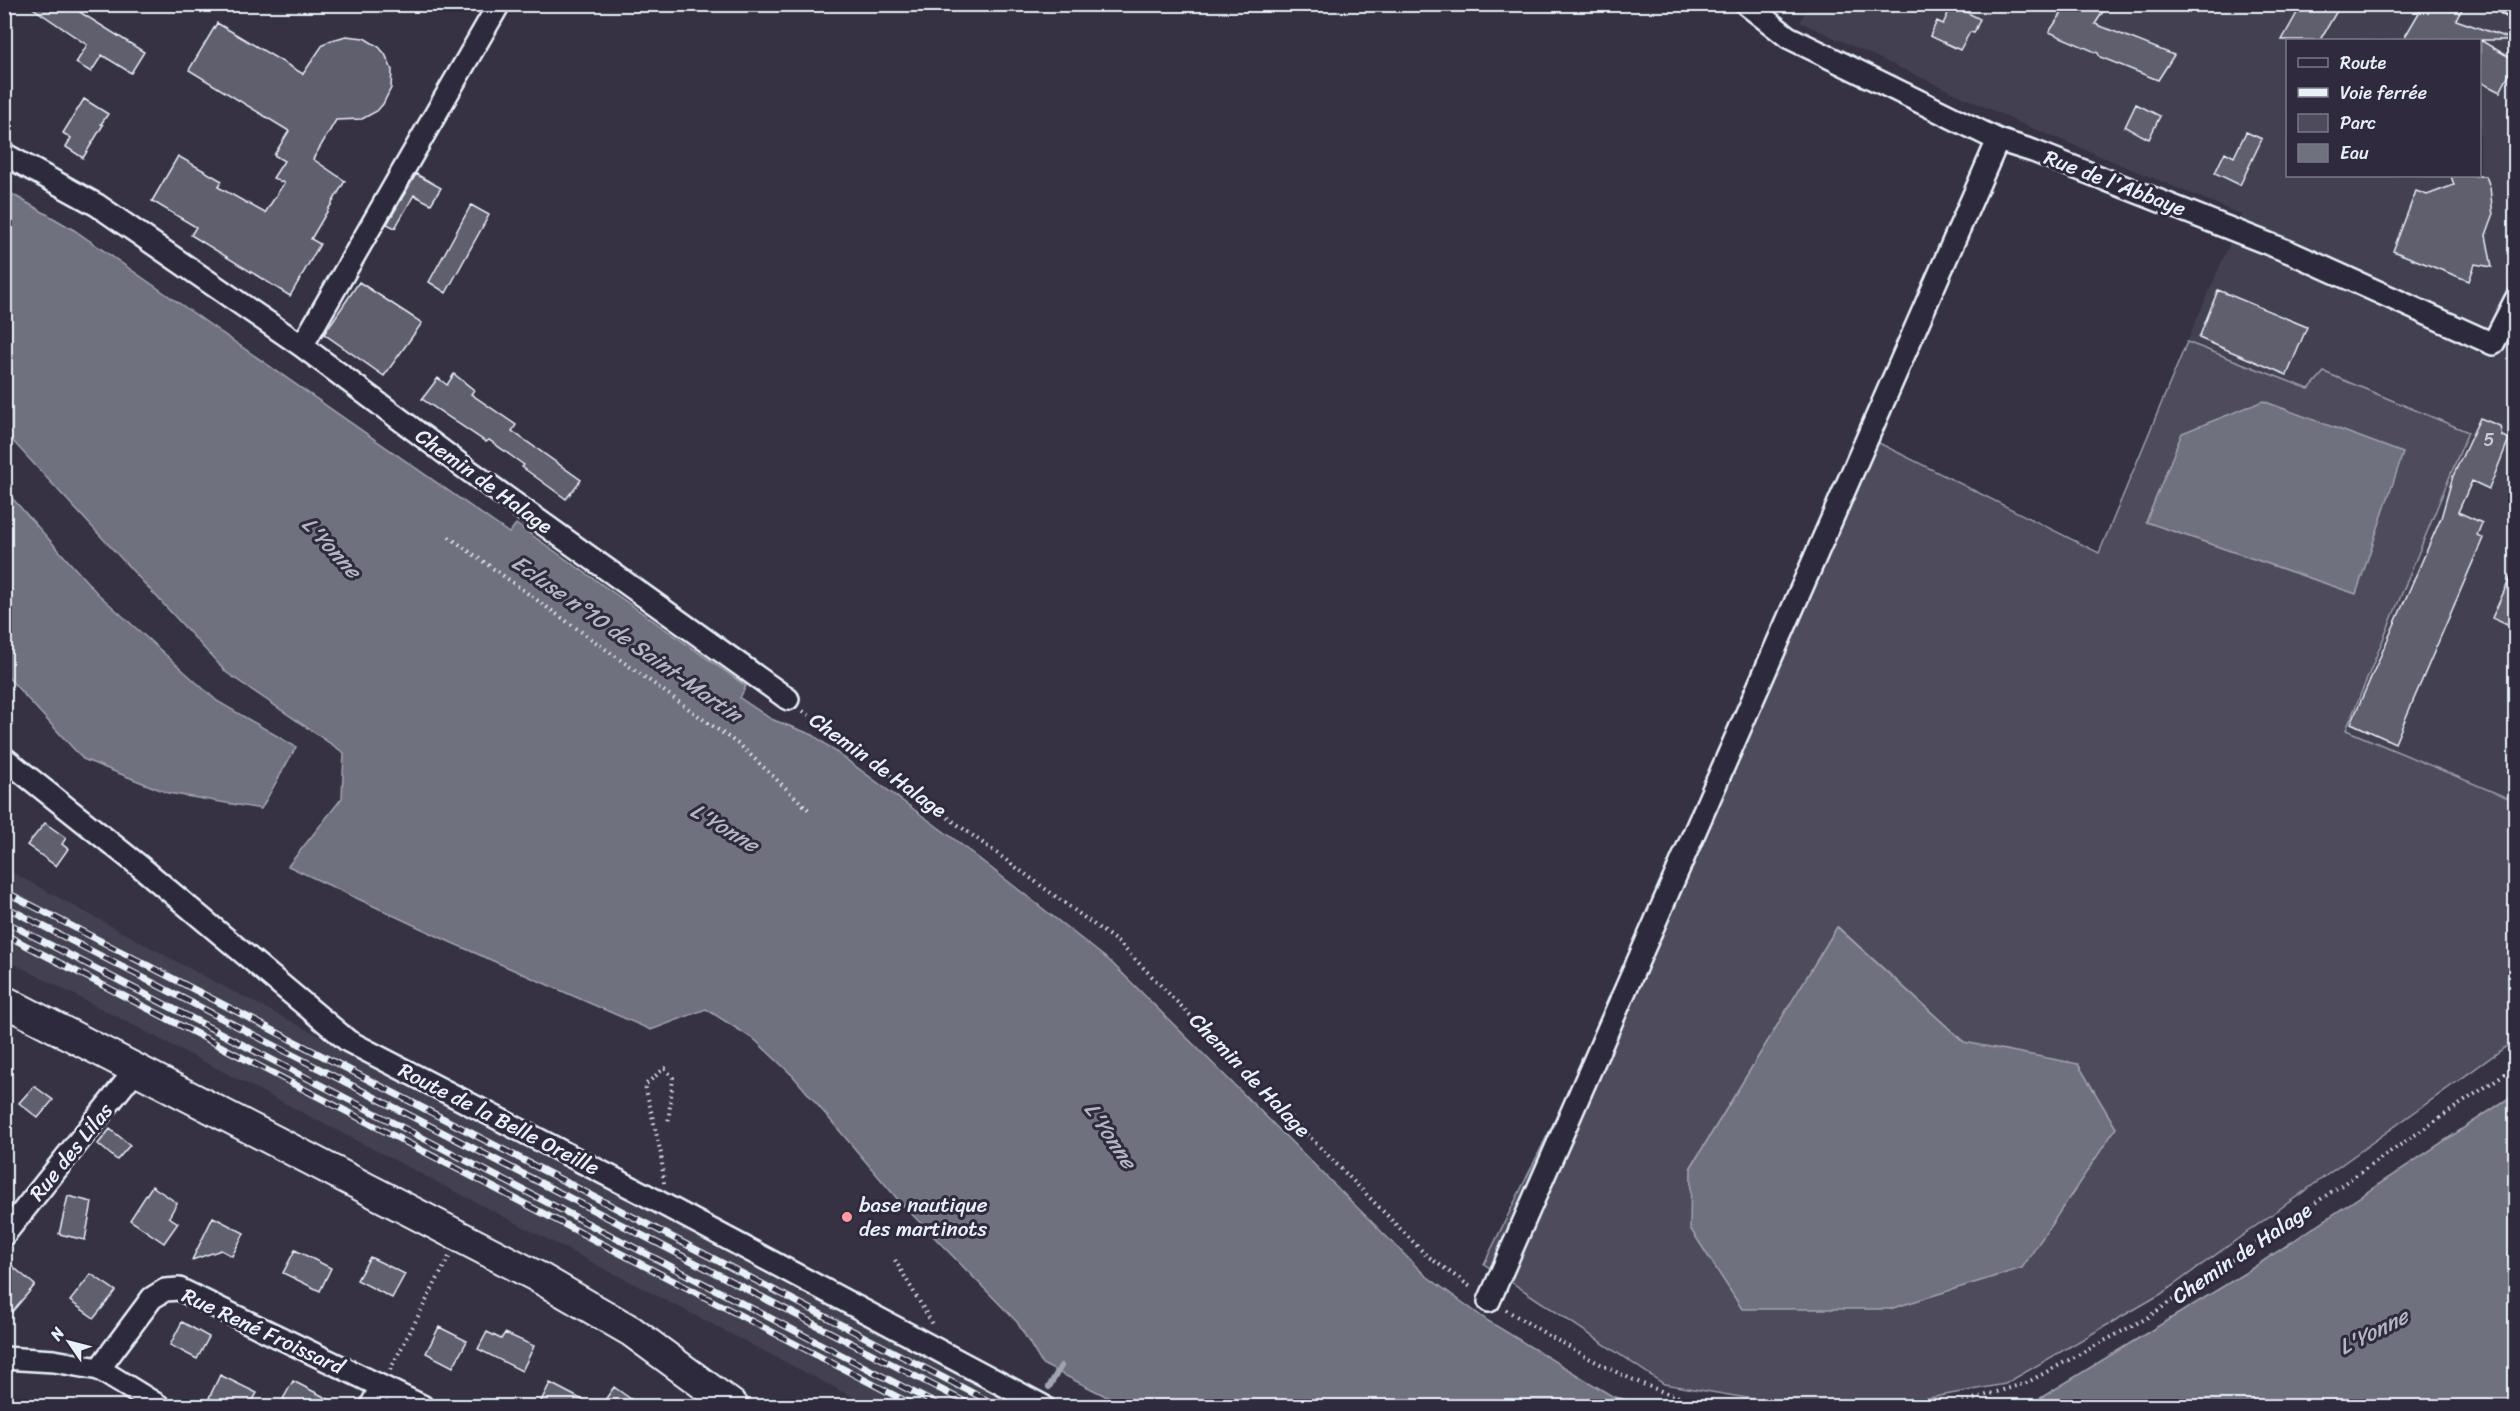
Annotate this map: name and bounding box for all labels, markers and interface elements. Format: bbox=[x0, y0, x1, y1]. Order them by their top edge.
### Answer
legend bbox=[2286, 39, 2481, 177]
text: Route bbox=[2340, 47, 2387, 79]
text: Voie ferrée bbox=[2340, 77, 2427, 109]
text: Parc bbox=[2340, 107, 2376, 139]
text: Eau bbox=[2340, 137, 2369, 169]
street label: Rue de l'Abbaye bbox=[2038, 138, 2192, 228]
street label: Chemin de Halage bbox=[407, 418, 561, 544]
house number: 5 bbox=[2484, 424, 2495, 456]
water label: L'Yonne bbox=[292, 507, 373, 590]
water label: Ecluse n°10 de Saint-Martin bbox=[503, 544, 752, 734]
street label: Chemin de Halage bbox=[801, 702, 955, 828]
water label: L'Yonne bbox=[683, 792, 769, 865]
street label: Chemin de Halage bbox=[1180, 1003, 1320, 1147]
street label: Route de la Belle Oreille bbox=[392, 1052, 607, 1186]
street label: Rue des Lilas bbox=[19, 1094, 123, 1210]
water label: L'Yonne bbox=[1074, 1094, 1149, 1179]
place label: base nautique des martinots bbox=[859, 1186, 988, 1248]
street label: Chemin de Halage bbox=[2164, 1192, 2320, 1314]
marker: base nautique des martinots bbox=[840, 1210, 854, 1224]
street label: Rue René Froissard bbox=[175, 1277, 352, 1386]
water label: L'Yonne bbox=[2331, 1296, 2418, 1366]
north arrow bbox=[39, 1312, 99, 1372]
text: N bbox=[41, 1320, 73, 1347]

